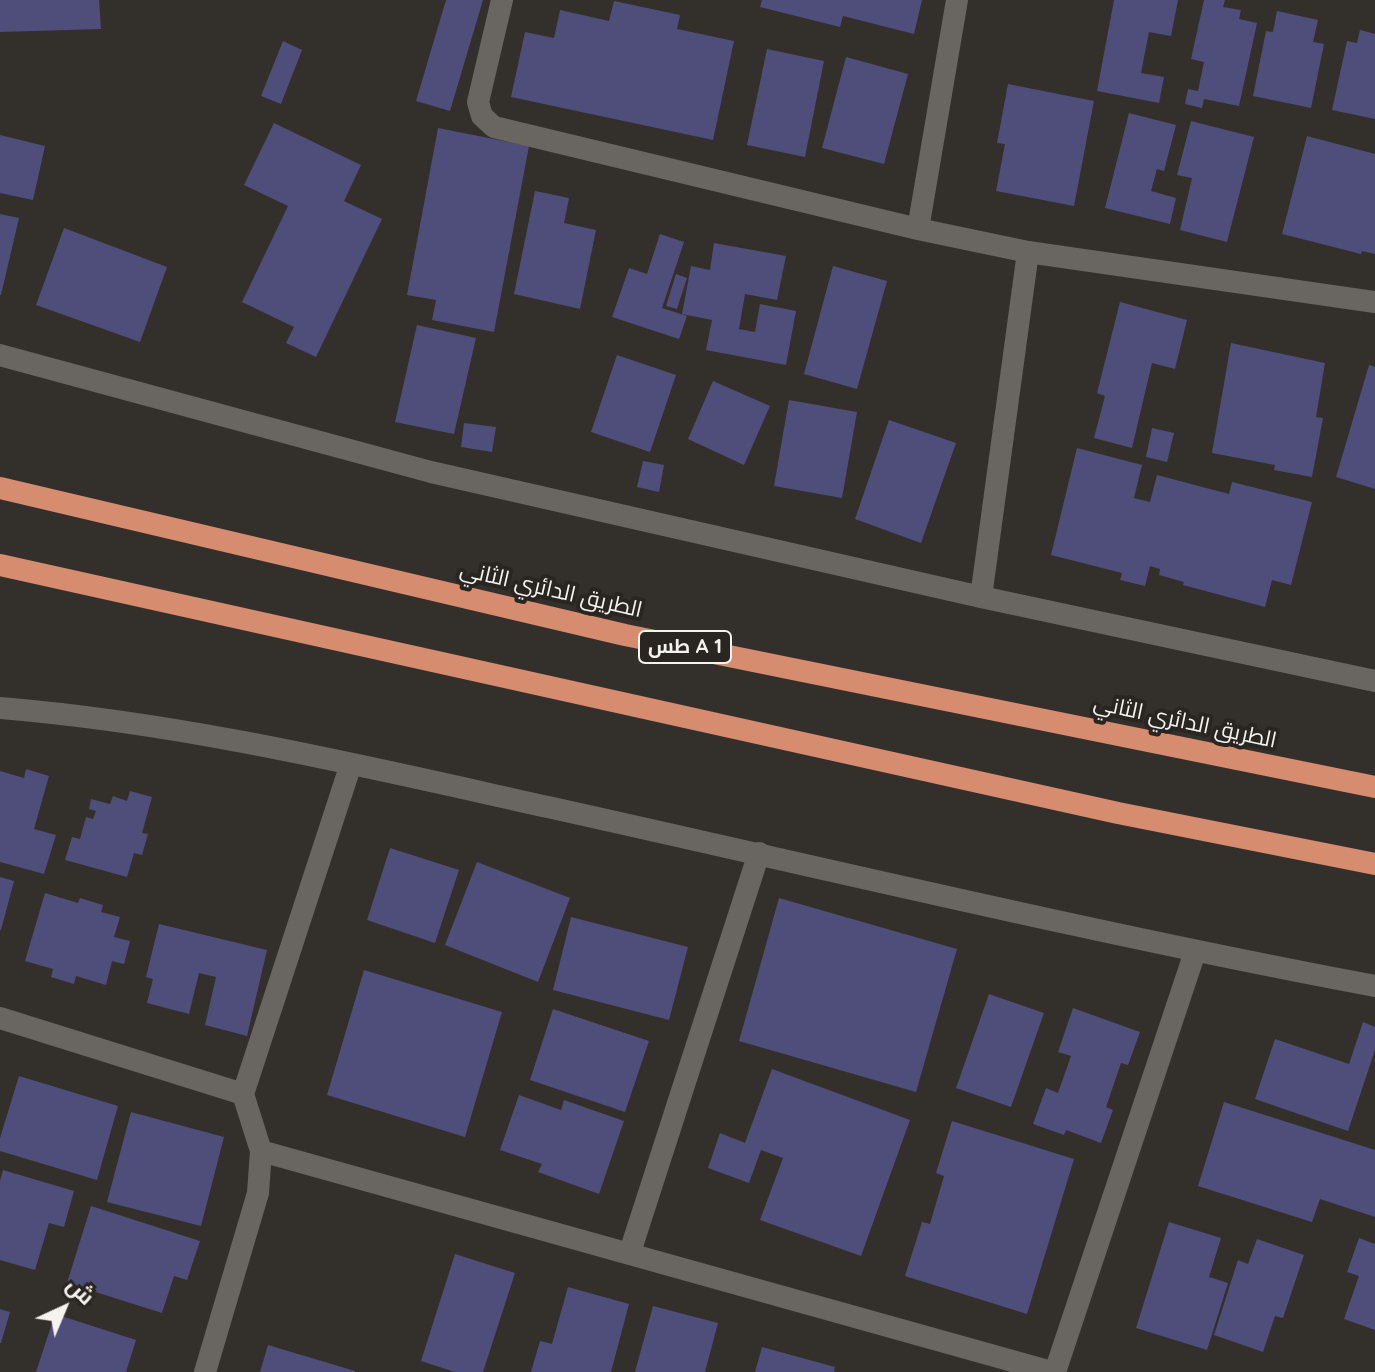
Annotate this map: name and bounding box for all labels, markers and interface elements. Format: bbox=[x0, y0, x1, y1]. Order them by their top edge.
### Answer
street label: الطريق الدائري الثاني bbox=[457, 556, 645, 624]
road number: طس A 1 bbox=[639, 631, 731, 663]
street label: الطريق الدائري الثاني bbox=[1091, 690, 1279, 754]
north arrow bbox=[24, 1268, 104, 1348]
text: ش bbox=[61, 1271, 101, 1311]

